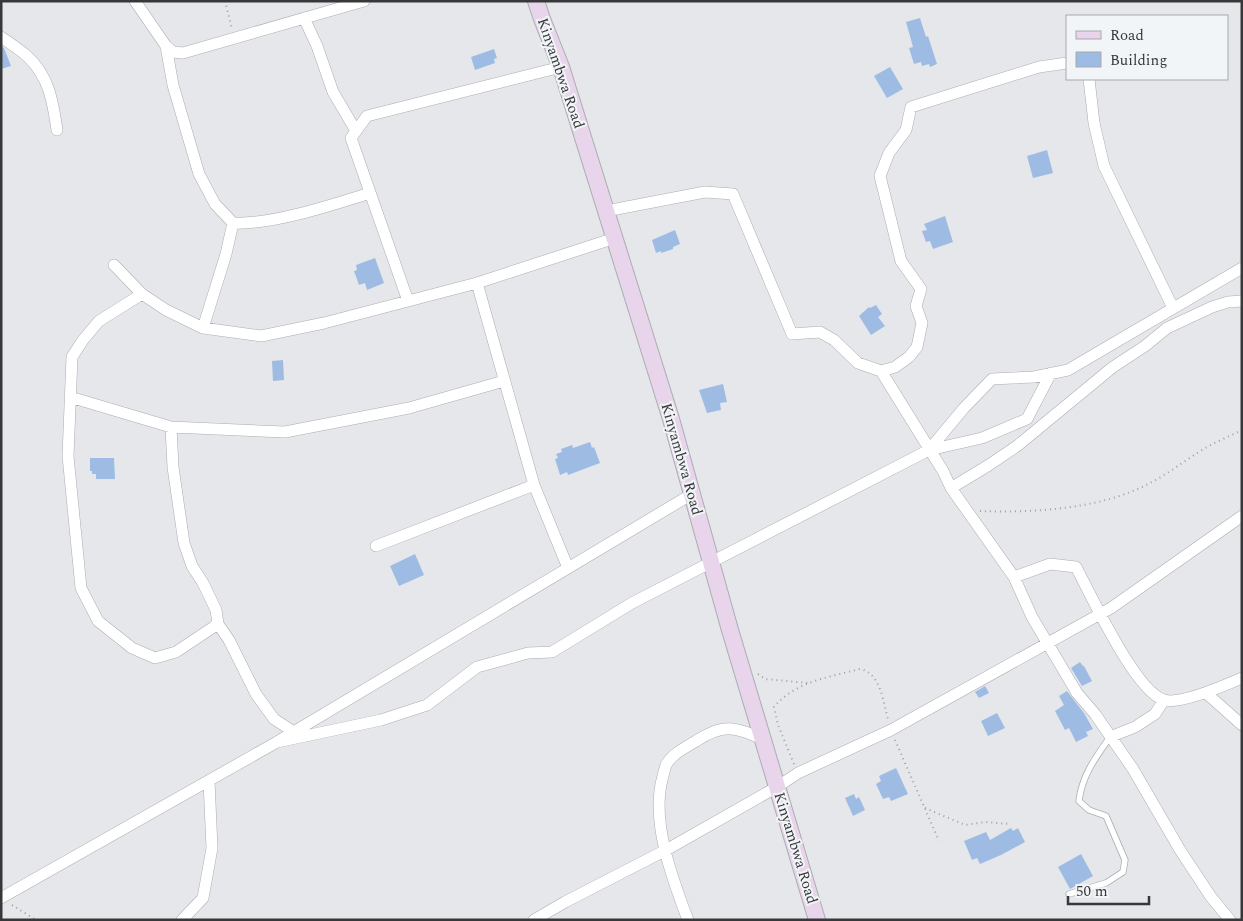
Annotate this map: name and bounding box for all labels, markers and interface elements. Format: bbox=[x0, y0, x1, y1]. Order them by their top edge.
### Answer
street label: Kinyambwa Road bbox=[531, 15, 590, 132]
legend bbox=[1066, 15, 1228, 80]
text: Road bbox=[1110, 24, 1144, 47]
text: Building bbox=[1110, 49, 1167, 72]
street label: Kinyambwa Road bbox=[655, 400, 709, 518]
street label: Kinyambwa Road bbox=[768, 789, 823, 907]
scale bar bbox=[1068, 874, 1149, 906]
text: 50 m bbox=[1076, 880, 1108, 903]

